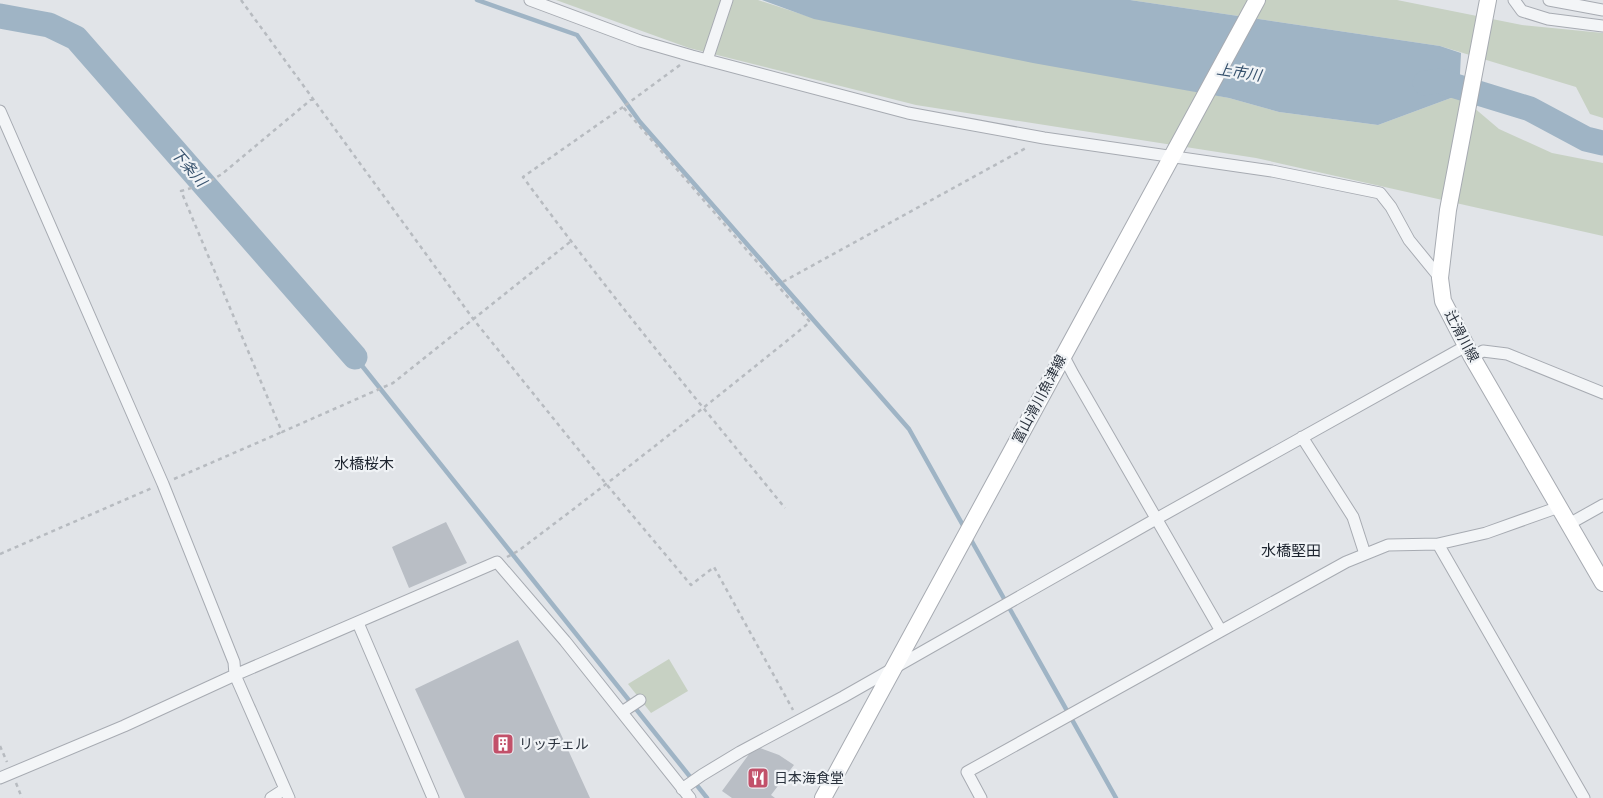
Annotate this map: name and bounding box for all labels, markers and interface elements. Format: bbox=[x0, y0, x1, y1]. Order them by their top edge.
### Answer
water label: 上市川 bbox=[1215, 59, 1265, 85]
water label: 下条川 bbox=[167, 144, 212, 192]
street label: 辻滑川線 bbox=[1441, 307, 1483, 365]
street label: 富山滑川魚津線 bbox=[1008, 352, 1070, 446]
district label: 水橋桜木 bbox=[334, 454, 394, 473]
district label: 水橋堅田 bbox=[1261, 541, 1321, 560]
building icon: リッチェル bbox=[491, 732, 515, 756]
place label: リッチェル bbox=[519, 735, 589, 753]
restaurant icon: 日本海食堂 bbox=[746, 766, 770, 790]
place label: 日本海食堂 bbox=[774, 769, 844, 787]

